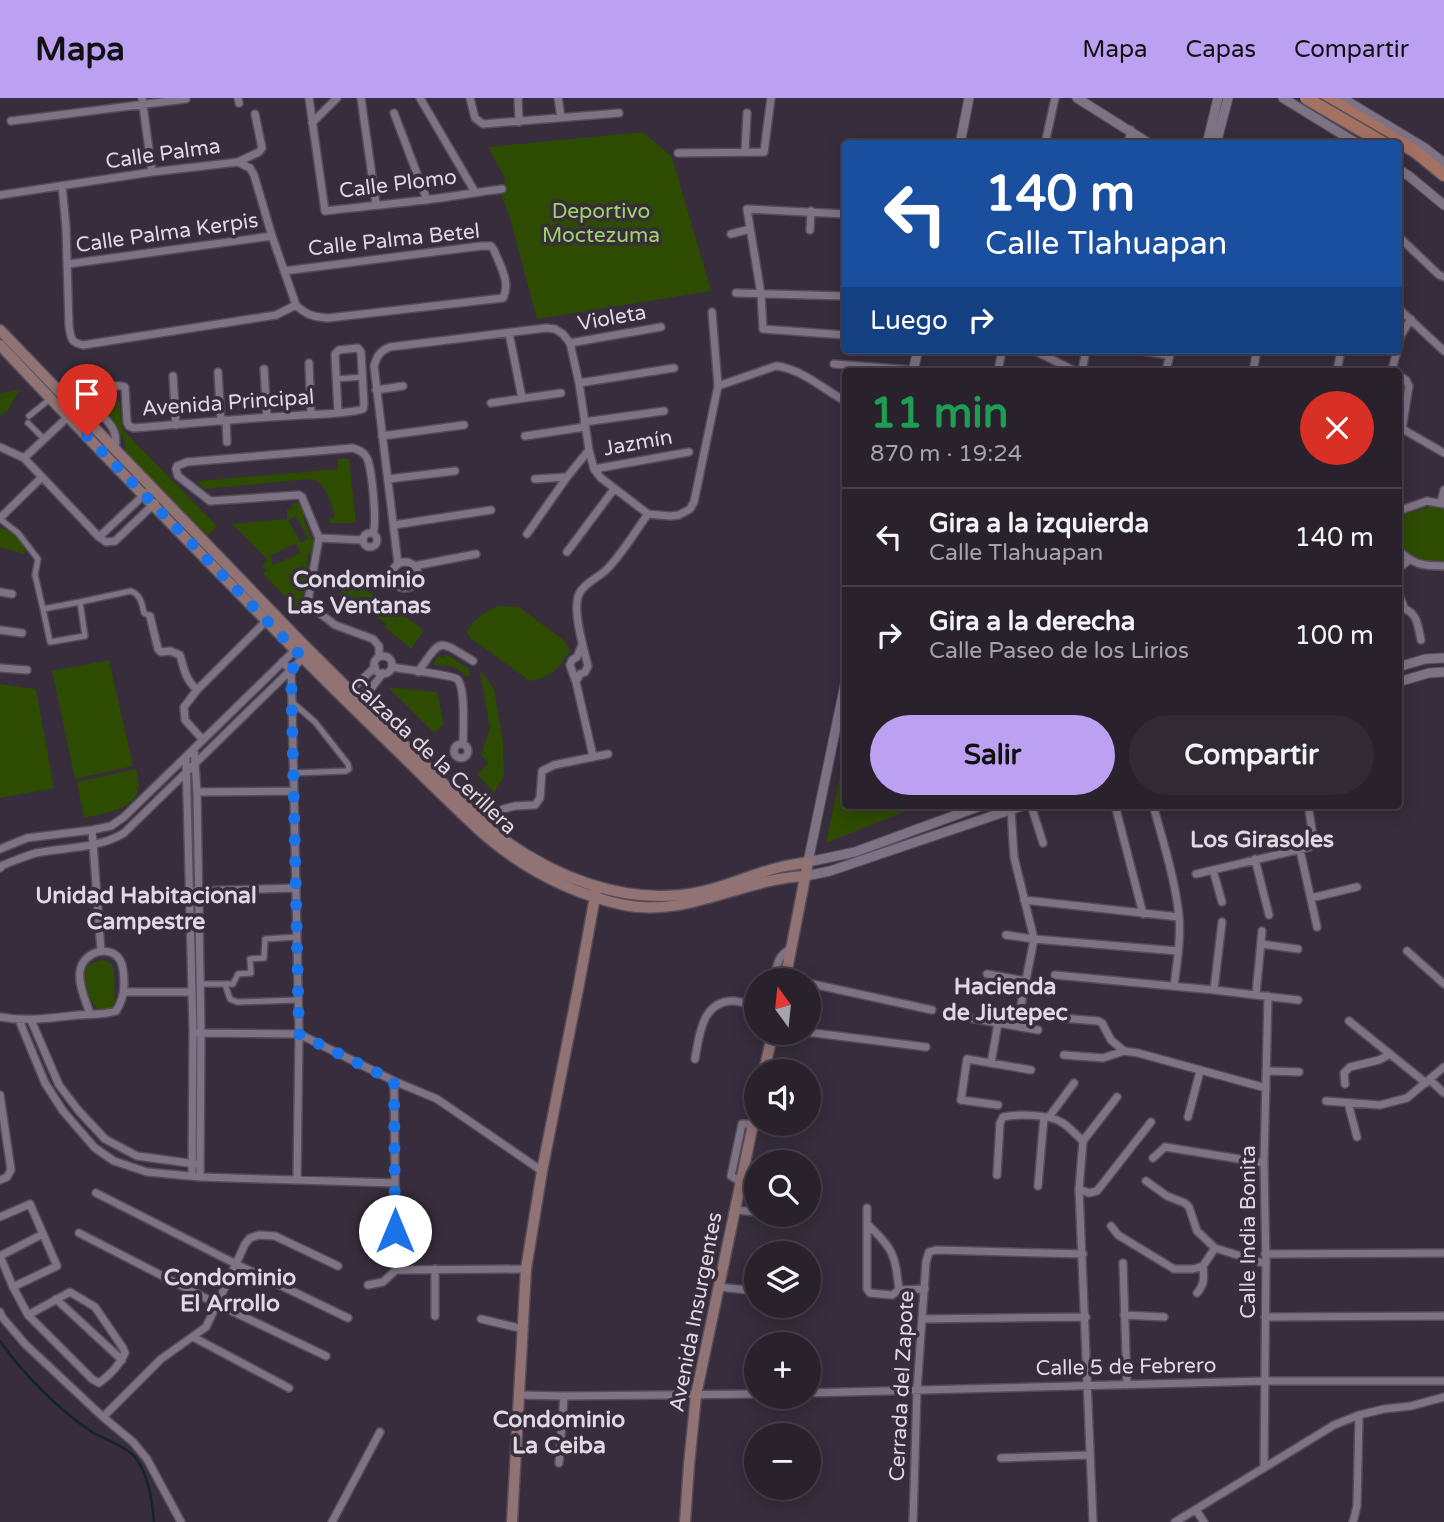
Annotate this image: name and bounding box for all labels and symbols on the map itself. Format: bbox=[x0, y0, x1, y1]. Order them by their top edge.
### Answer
street label: Calle Palma bbox=[104, 134, 222, 174]
street label: Calle Plomo bbox=[338, 164, 458, 204]
park label: Deportivo Moctezuma bbox=[542, 199, 660, 248]
street label: Calle Palma Kerpis bbox=[74, 208, 260, 258]
street label: Calle Palma Betel bbox=[307, 219, 481, 261]
street label: Violeta bbox=[576, 300, 648, 336]
pin bbox=[57, 364, 117, 436]
street label: Avenida Principal bbox=[141, 384, 315, 422]
street label: Jazmín bbox=[602, 425, 674, 461]
district label: Condominio Las Ventanas bbox=[287, 566, 431, 620]
street label: Calzada de la Cerillera bbox=[344, 672, 522, 840]
district label: Los Girasoles bbox=[1190, 826, 1334, 854]
district label: Unidad Habitacional Campestre bbox=[35, 882, 257, 936]
north arrow bbox=[744, 968, 821, 1045]
district label: Hacienda de Jiutepec bbox=[942, 973, 1068, 1027]
street label: Calle India Bonita bbox=[1236, 1145, 1261, 1319]
position arrow bbox=[358, 1194, 432, 1268]
street label: Avenida Insurgentes bbox=[664, 1210, 728, 1414]
district label: Condominio El Arrollo bbox=[164, 1264, 296, 1318]
street label: Cerrada del Zapote bbox=[885, 1290, 919, 1482]
street label: Calle 5 de Febrero bbox=[1035, 1353, 1217, 1381]
district label: Condominio La Ceiba bbox=[493, 1406, 625, 1460]

